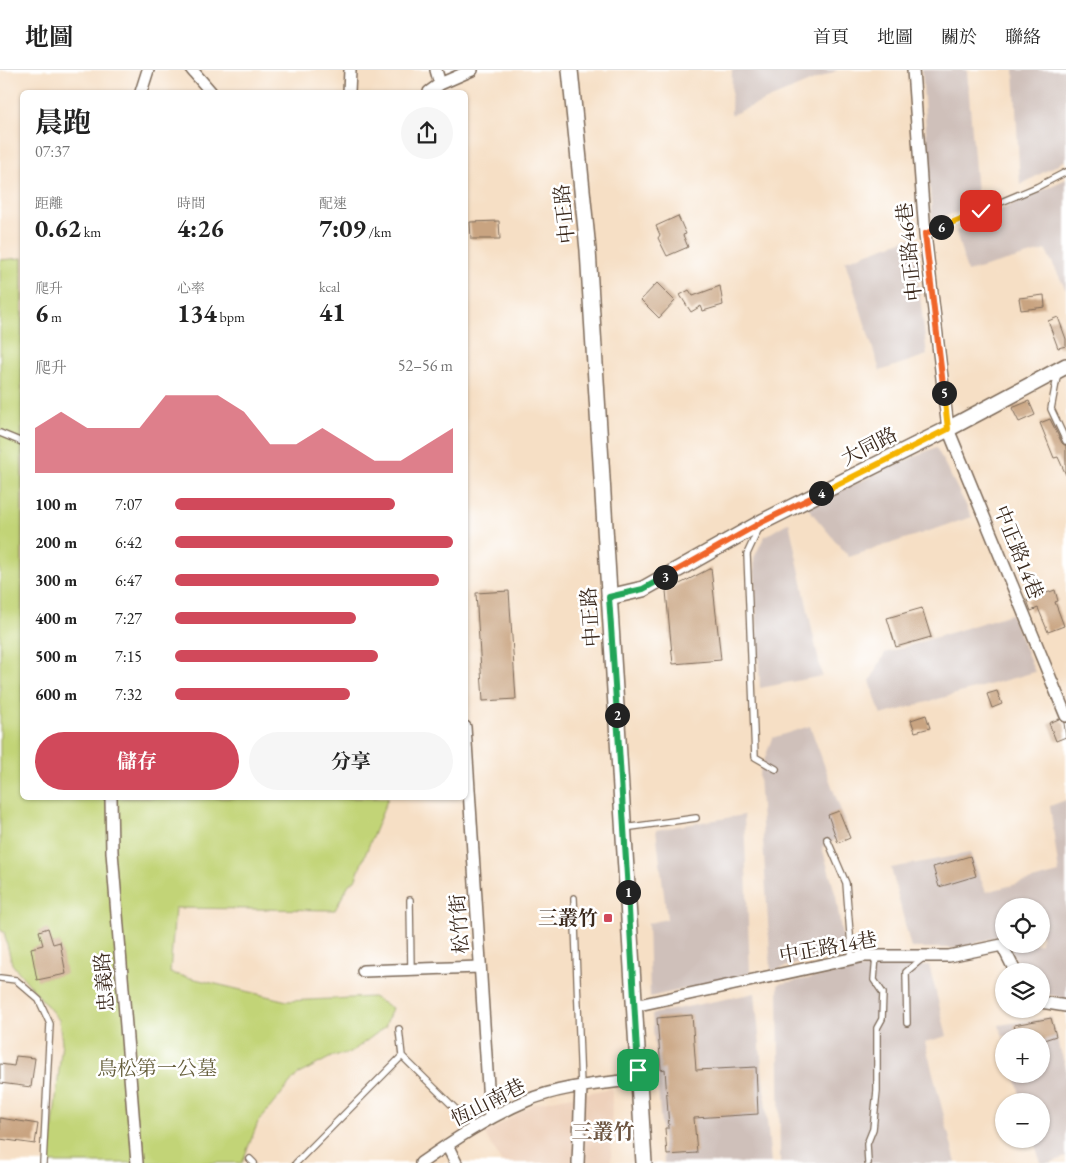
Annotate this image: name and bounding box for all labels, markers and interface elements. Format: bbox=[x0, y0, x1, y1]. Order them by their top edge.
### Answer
text: 地圖 bbox=[25, 21, 73, 52]
text: 首頁 bbox=[813, 25, 849, 48]
text: 地圖 bbox=[877, 25, 913, 48]
text: 關於 bbox=[941, 25, 977, 48]
text: 聯絡 bbox=[1005, 25, 1041, 48]
text: 晨跑 bbox=[35, 104, 91, 140]
button: share bbox=[401, 107, 453, 159]
text: 07:37 bbox=[35, 141, 70, 162]
street label: 中正路 bbox=[548, 183, 580, 245]
pin bbox=[960, 190, 1002, 232]
text: 距離 bbox=[35, 194, 63, 212]
text: 時間 bbox=[177, 194, 205, 212]
text: 配速 bbox=[319, 194, 347, 212]
icon: check bbox=[967, 197, 995, 225]
street label: 中正路46巷 bbox=[891, 201, 927, 303]
text: 0.62 bbox=[35, 212, 81, 244]
text: 4:26 bbox=[177, 212, 224, 244]
text: 7:09 bbox=[319, 212, 366, 244]
pin: 6 bbox=[928, 214, 954, 240]
text: 6 bbox=[938, 218, 945, 236]
text: km bbox=[81, 223, 101, 241]
text: /km bbox=[366, 223, 392, 241]
text: kcal bbox=[319, 278, 340, 296]
text: 爬升 bbox=[35, 279, 63, 297]
text: 心率 bbox=[177, 279, 205, 297]
text: 41 bbox=[319, 296, 345, 328]
text: 6 bbox=[35, 297, 48, 329]
text: 134 bbox=[177, 297, 217, 329]
text: m bbox=[48, 308, 62, 326]
text: bpm bbox=[217, 308, 245, 326]
text: 52–56 m bbox=[398, 355, 453, 376]
text: 爬升 bbox=[35, 357, 67, 378]
pin: 5 bbox=[932, 380, 956, 406]
text: 5 bbox=[941, 384, 948, 402]
street label: 大同路 bbox=[836, 421, 902, 471]
pin: 4 bbox=[808, 480, 834, 506]
text: 4 bbox=[818, 484, 825, 502]
text: 100 m bbox=[35, 494, 77, 515]
text: 7:07 bbox=[115, 494, 142, 515]
street label: 中正路14巷 bbox=[988, 501, 1050, 603]
text: 200 m bbox=[35, 532, 77, 553]
text: 6:42 bbox=[115, 532, 142, 553]
pin: 3 bbox=[652, 564, 678, 590]
text: 3 bbox=[662, 568, 669, 586]
text: 300 m bbox=[35, 570, 77, 591]
text: 6:47 bbox=[115, 570, 142, 591]
street label: 中正路 bbox=[575, 586, 605, 648]
text: 400 m bbox=[35, 608, 77, 629]
text: 7:27 bbox=[115, 608, 142, 629]
text: 500 m bbox=[35, 646, 77, 667]
text: 7:15 bbox=[115, 646, 142, 667]
text: 600 m bbox=[35, 684, 77, 705]
text: 7:32 bbox=[115, 684, 142, 705]
pin: 2 bbox=[604, 702, 630, 728]
text: 2 bbox=[614, 706, 621, 724]
button: 儲存 bbox=[35, 732, 239, 790]
button: 分享 bbox=[249, 732, 453, 790]
pin: 1 bbox=[616, 880, 640, 904]
text: 1 bbox=[625, 883, 632, 901]
street label: 松竹街 bbox=[444, 893, 474, 955]
map controls bbox=[995, 898, 1050, 1148]
button: locate bbox=[995, 898, 1050, 953]
place label: 三叢竹 bbox=[538, 905, 598, 931]
marker: 三叢竹 bbox=[602, 912, 614, 924]
street label: 中正路14巷 bbox=[777, 926, 879, 968]
street label: 忠義路 bbox=[88, 951, 120, 1013]
button: layers bbox=[995, 963, 1050, 1018]
button: + bbox=[995, 1028, 1050, 1083]
pin bbox=[617, 1049, 659, 1091]
park label: 鳥松第一公墓 bbox=[97, 1055, 217, 1081]
icon: arrive bbox=[624, 1056, 652, 1084]
street label: 恆山南巷 bbox=[446, 1072, 530, 1132]
button: − bbox=[995, 1093, 1050, 1148]
district label: 三叢竹 bbox=[572, 1118, 635, 1145]

